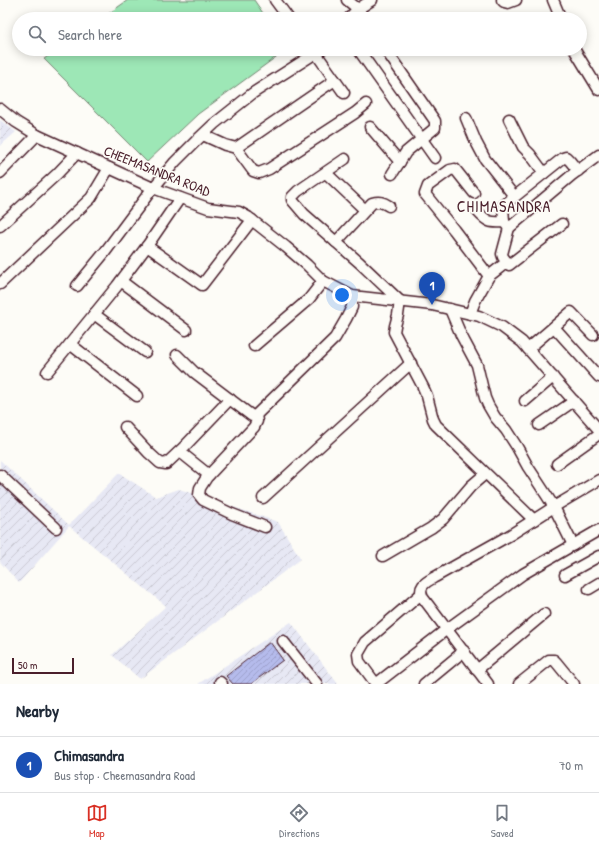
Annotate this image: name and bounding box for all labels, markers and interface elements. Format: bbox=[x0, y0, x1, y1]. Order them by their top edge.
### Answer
search box bbox=[12, 12, 587, 56]
icon: search bbox=[26, 23, 48, 45]
text: Search here bbox=[58, 24, 122, 45]
street label: CHEEMASANDRA ROAD bbox=[101, 141, 214, 201]
district label: CHIMASANDRA bbox=[457, 195, 551, 217]
pin: 1 bbox=[419, 272, 445, 305]
your location bbox=[332, 285, 352, 305]
scale bar bbox=[12, 656, 74, 675]
text: 50 m bbox=[18, 658, 38, 672]
text: Nearby bbox=[16, 699, 59, 722]
text: Chimasandra bbox=[54, 745, 124, 766]
text: 1 bbox=[27, 756, 31, 774]
text: 70 m bbox=[559, 756, 583, 774]
text: Bus stop · Cheemasandra Road bbox=[54, 766, 195, 784]
tab: Map bbox=[86, 802, 108, 840]
tab: Directions bbox=[279, 802, 320, 840]
tab: Saved bbox=[491, 802, 513, 840]

